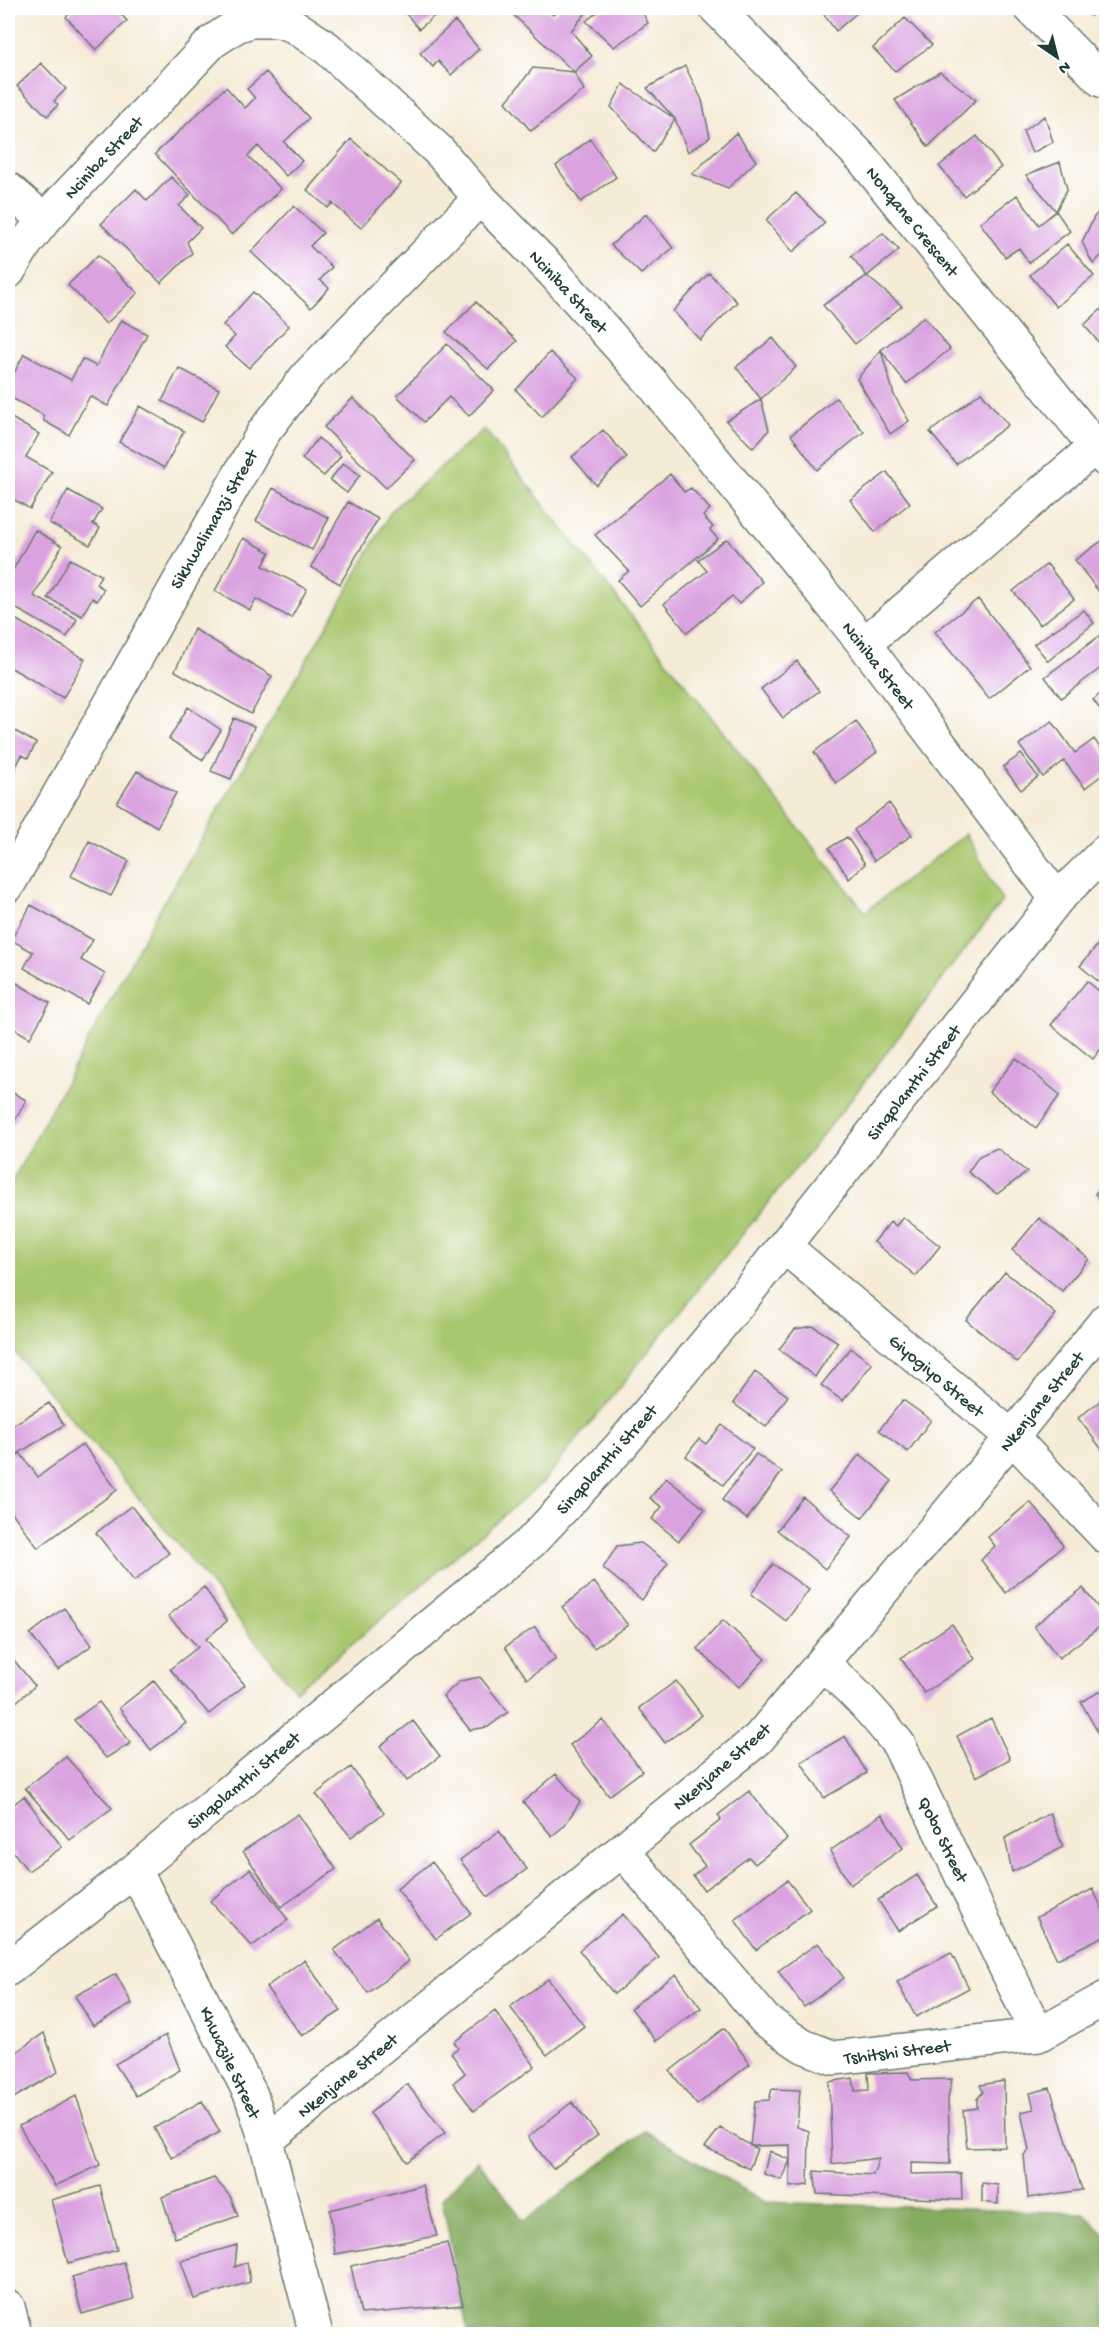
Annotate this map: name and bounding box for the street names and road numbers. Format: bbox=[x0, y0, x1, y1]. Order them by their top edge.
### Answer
street label: Nciniba Street bbox=[61, 112, 150, 205]
street label: Nonqane Crescent bbox=[860, 163, 963, 283]
street label: Nciniba Street bbox=[523, 247, 612, 340]
street label: Sikhwalimanzi Street bbox=[167, 446, 264, 594]
street label: Nciniba Street bbox=[836, 618, 919, 716]
street label: Sinqolamthi Street bbox=[863, 1020, 968, 1145]
street label: Giyogiyo Street bbox=[883, 1331, 989, 1424]
street label: Nkenjane Street bbox=[996, 1347, 1091, 1457]
street label: Sinqolamthi Street bbox=[553, 1400, 664, 1520]
street label: Nkenjane Street bbox=[669, 1719, 777, 1816]
street label: Sinqolamthi Street bbox=[184, 1728, 307, 1835]
street label: Qobo Street bbox=[912, 1794, 972, 1888]
street label: Khwazile Street bbox=[194, 2004, 264, 2124]
street label: Nkenjane Street bbox=[294, 2029, 404, 2124]
street label: Tshitshi Street bbox=[842, 2036, 953, 2071]

